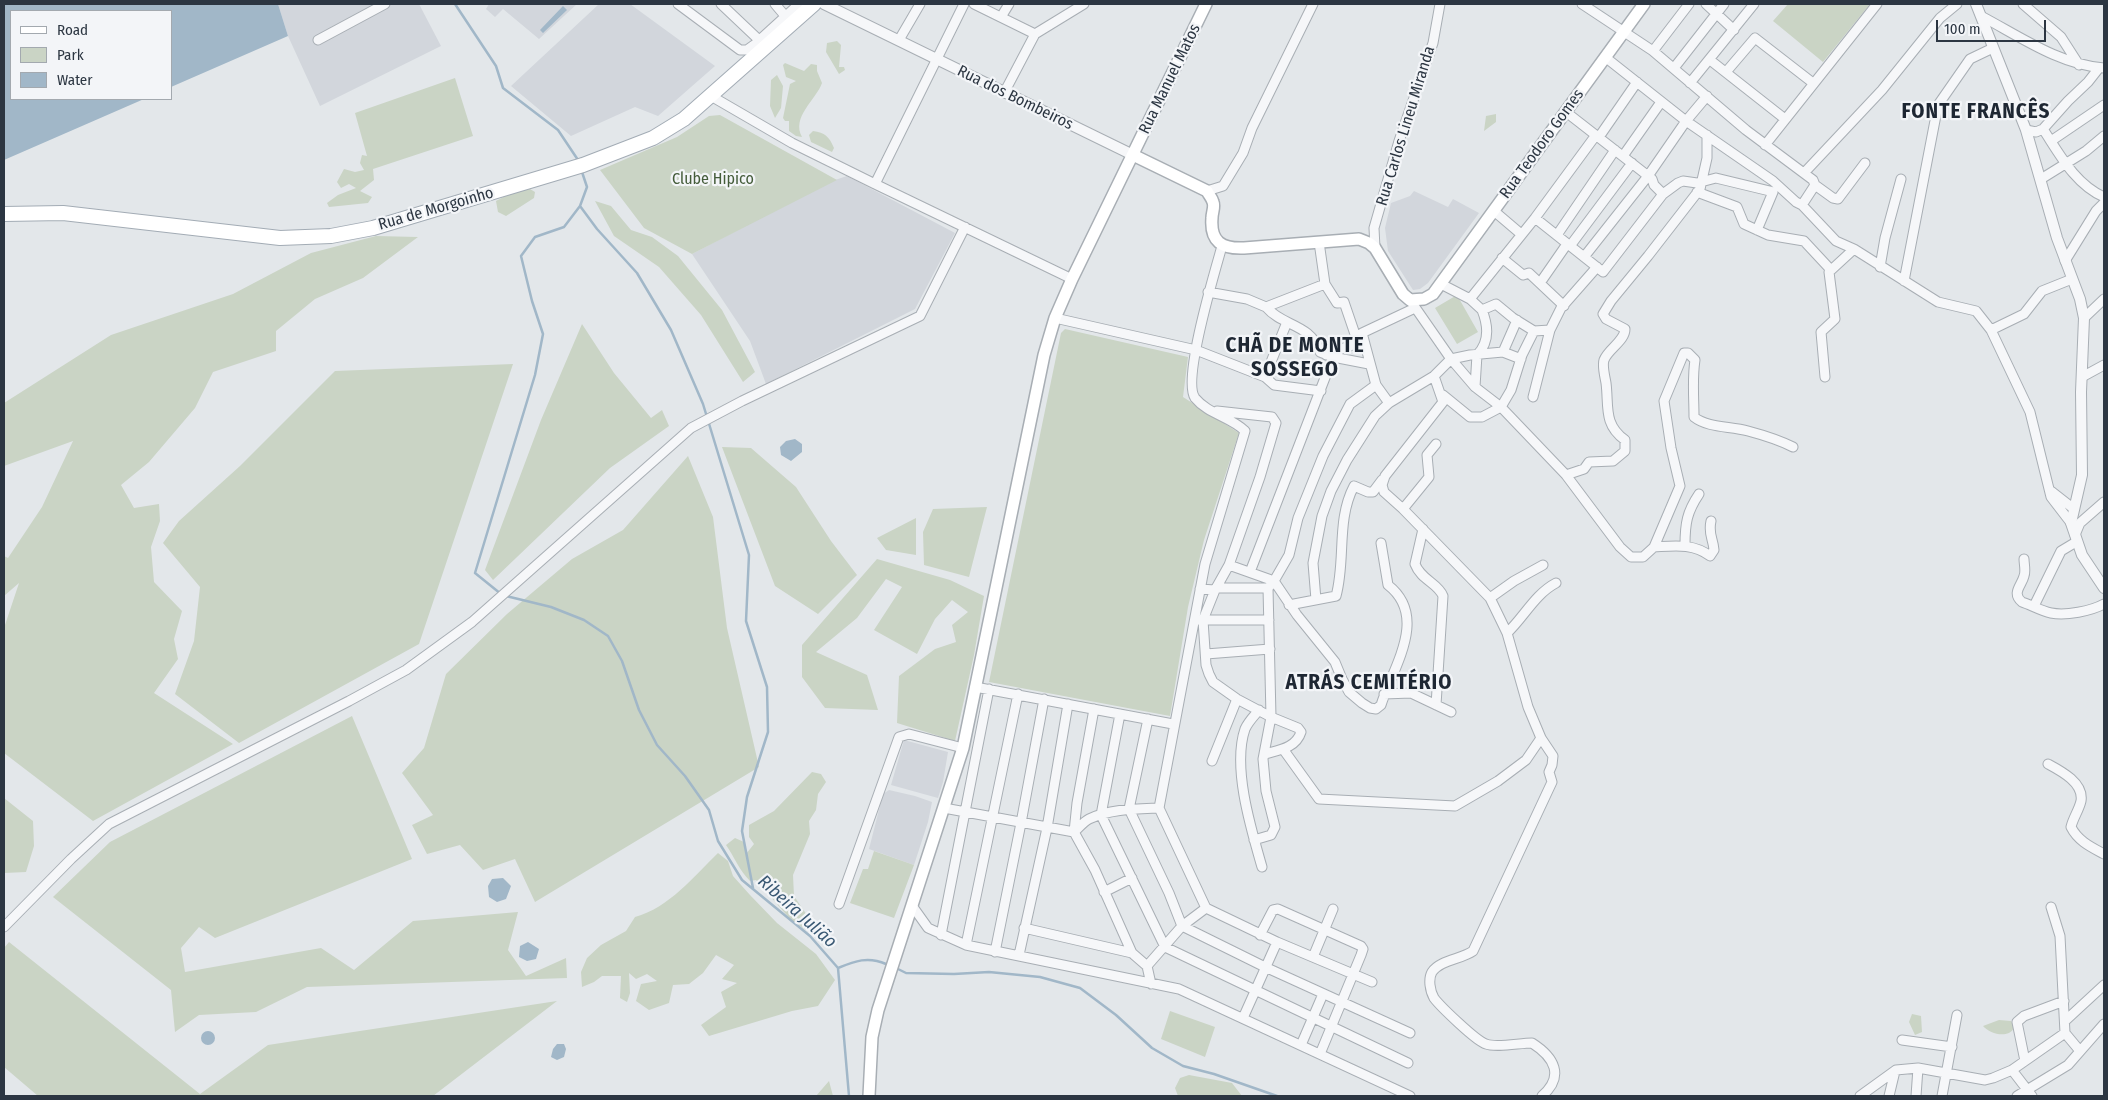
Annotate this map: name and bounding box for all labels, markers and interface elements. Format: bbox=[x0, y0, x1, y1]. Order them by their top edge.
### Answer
legend bbox=[10, 10, 172, 100]
scale bar bbox=[1938, 10, 2048, 42]
text: 100 m bbox=[1944, 20, 1981, 38]
text: Road bbox=[57, 21, 88, 39]
street label: Rua Manuel Matos bbox=[1135, 21, 1205, 137]
street label: Rua Carlos Lineu Miranda bbox=[1373, 44, 1439, 208]
text: Park bbox=[57, 46, 84, 64]
street label: Rua dos Bombeiros bbox=[954, 62, 1076, 134]
text: Water bbox=[57, 71, 92, 89]
street label: Rua Teodoro Gomes bbox=[1496, 86, 1588, 202]
district label: FONTE FRANCÊS bbox=[1900, 99, 2052, 125]
park label: Clube Hipico bbox=[672, 170, 754, 190]
street label: Rua de Morgoinho bbox=[376, 183, 496, 235]
district label: CHÃ DE MONTE SOSSEGO bbox=[1224, 333, 1366, 383]
district label: ATRÁS CEMITÉRIO bbox=[1284, 670, 1454, 696]
water label: Ribeira Julião bbox=[753, 871, 841, 953]

